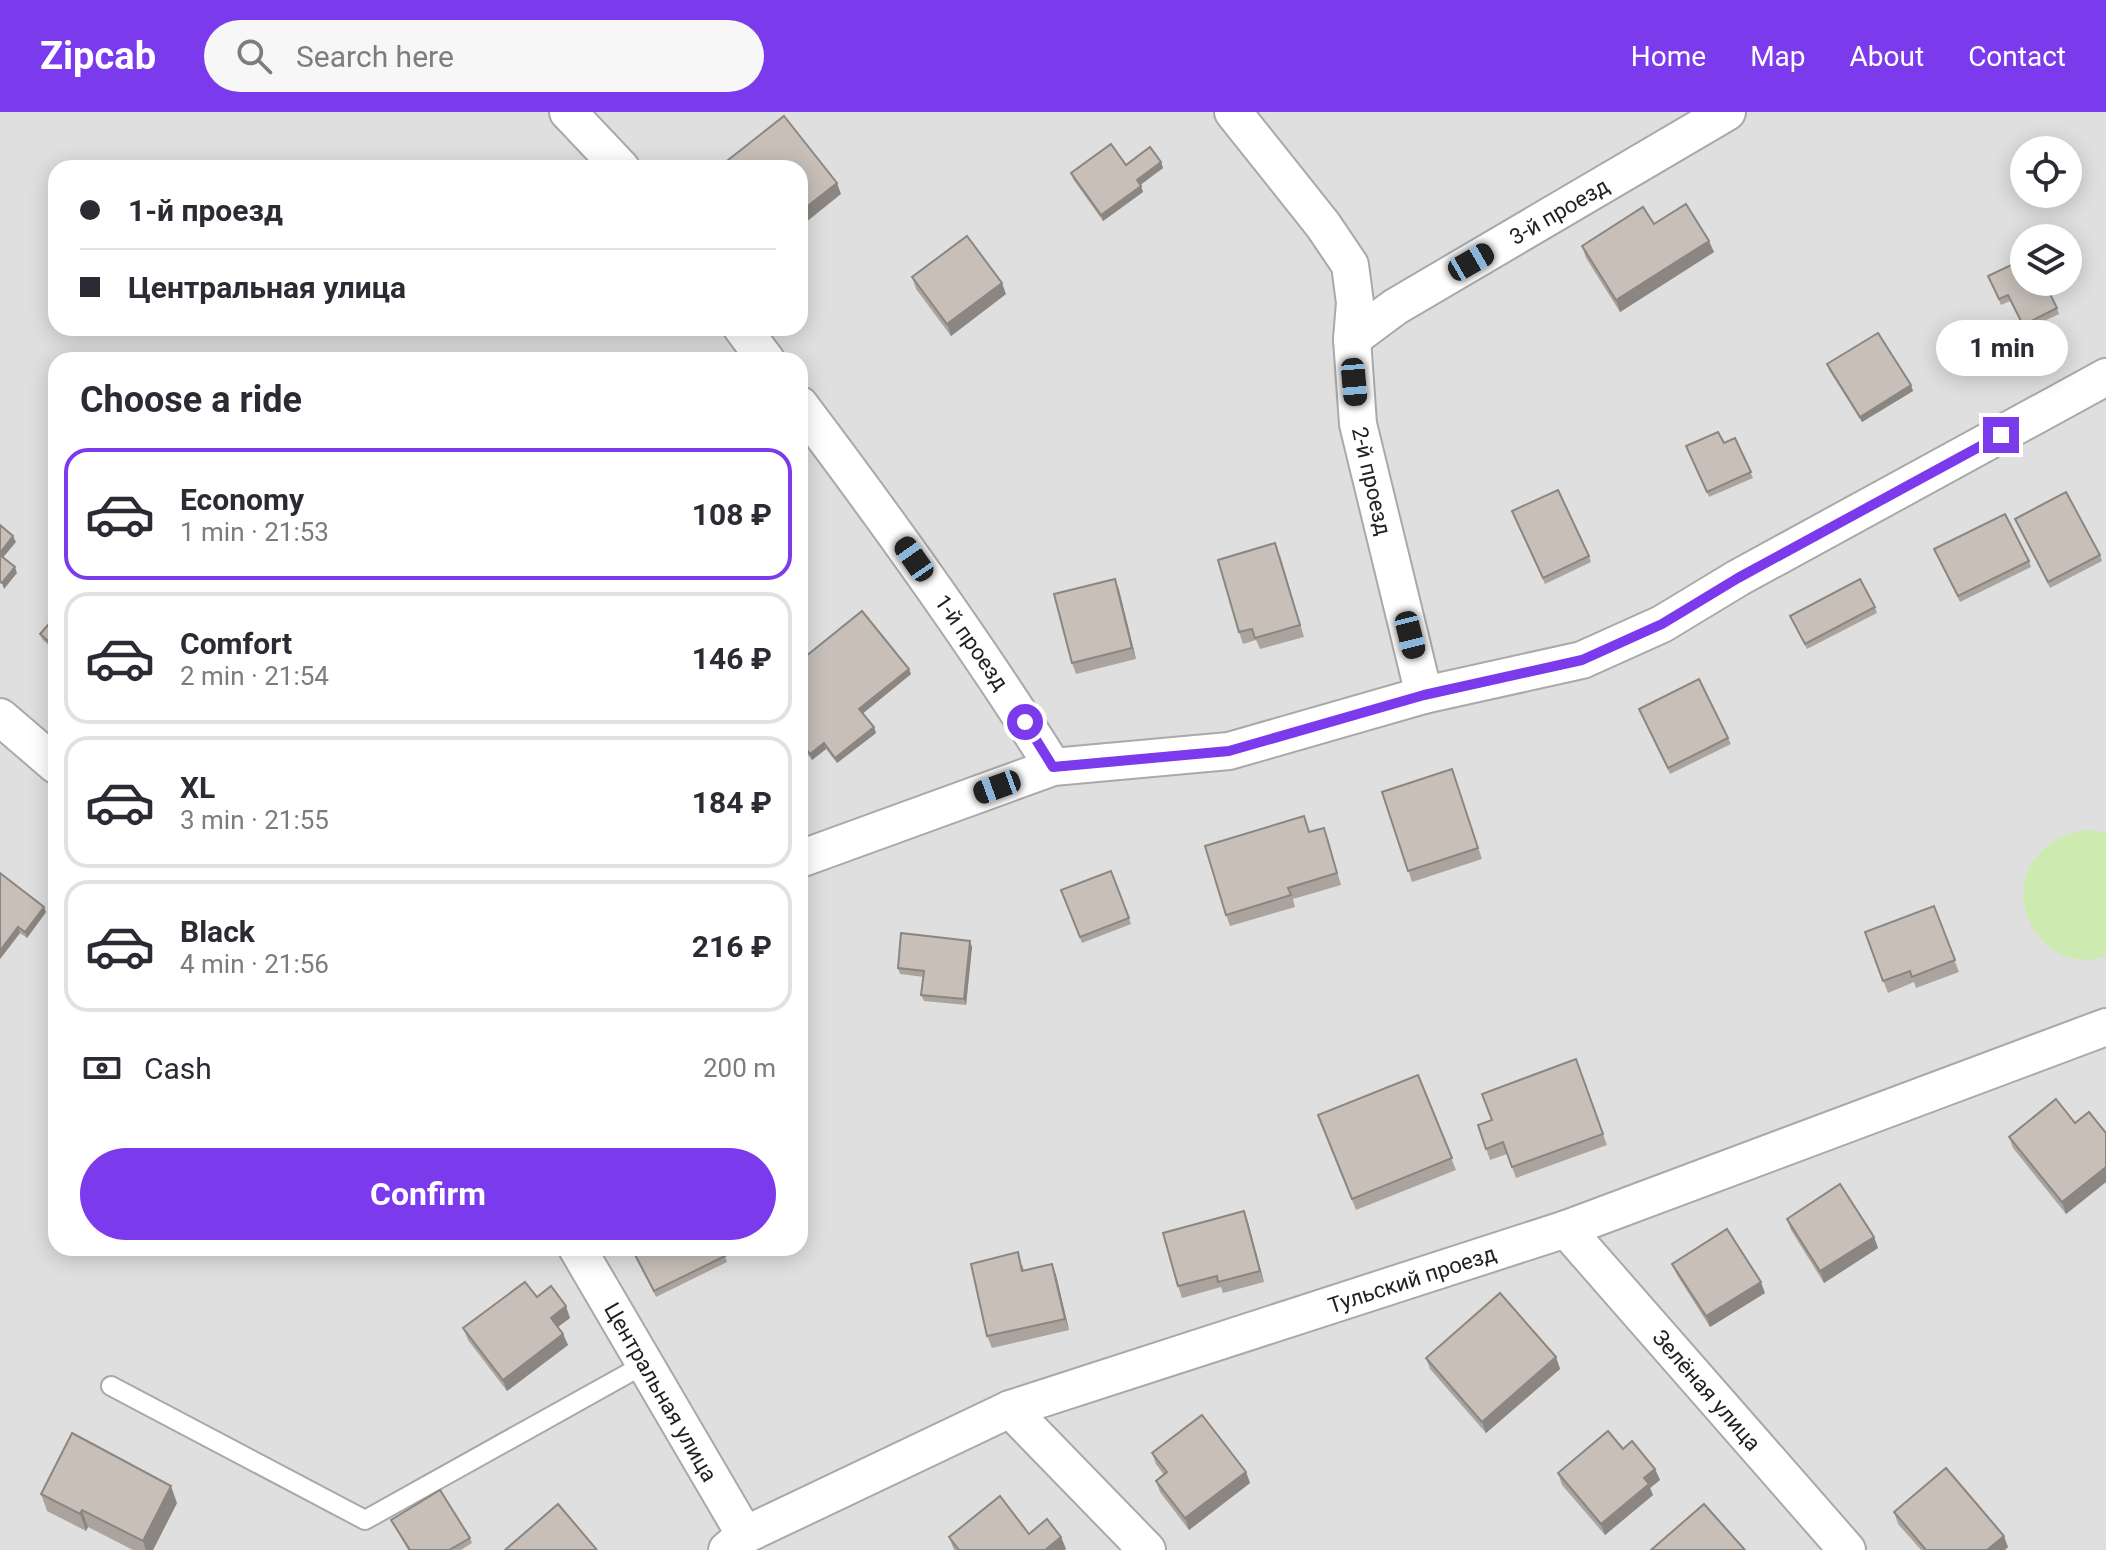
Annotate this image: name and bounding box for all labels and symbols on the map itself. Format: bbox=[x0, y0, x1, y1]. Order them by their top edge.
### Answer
street label: 3-й проезд bbox=[1505, 173, 1613, 250]
car bbox=[1444, 240, 1498, 284]
callout: 1 min bbox=[1935, 319, 2067, 375]
car bbox=[1340, 357, 1368, 407]
route end bbox=[1983, 417, 2019, 453]
street label: 2-й проезд bbox=[1347, 425, 1396, 538]
car bbox=[890, 532, 938, 586]
street label: 1-й проезд bbox=[930, 590, 1013, 695]
car bbox=[1393, 609, 1427, 661]
route start bbox=[1007, 704, 1043, 740]
car bbox=[970, 768, 1024, 806]
street label: Тульский проезд bbox=[1325, 1241, 1499, 1318]
street label: Центральная улица bbox=[599, 1298, 722, 1486]
street label: Зелёная улица bbox=[1647, 1325, 1766, 1456]

